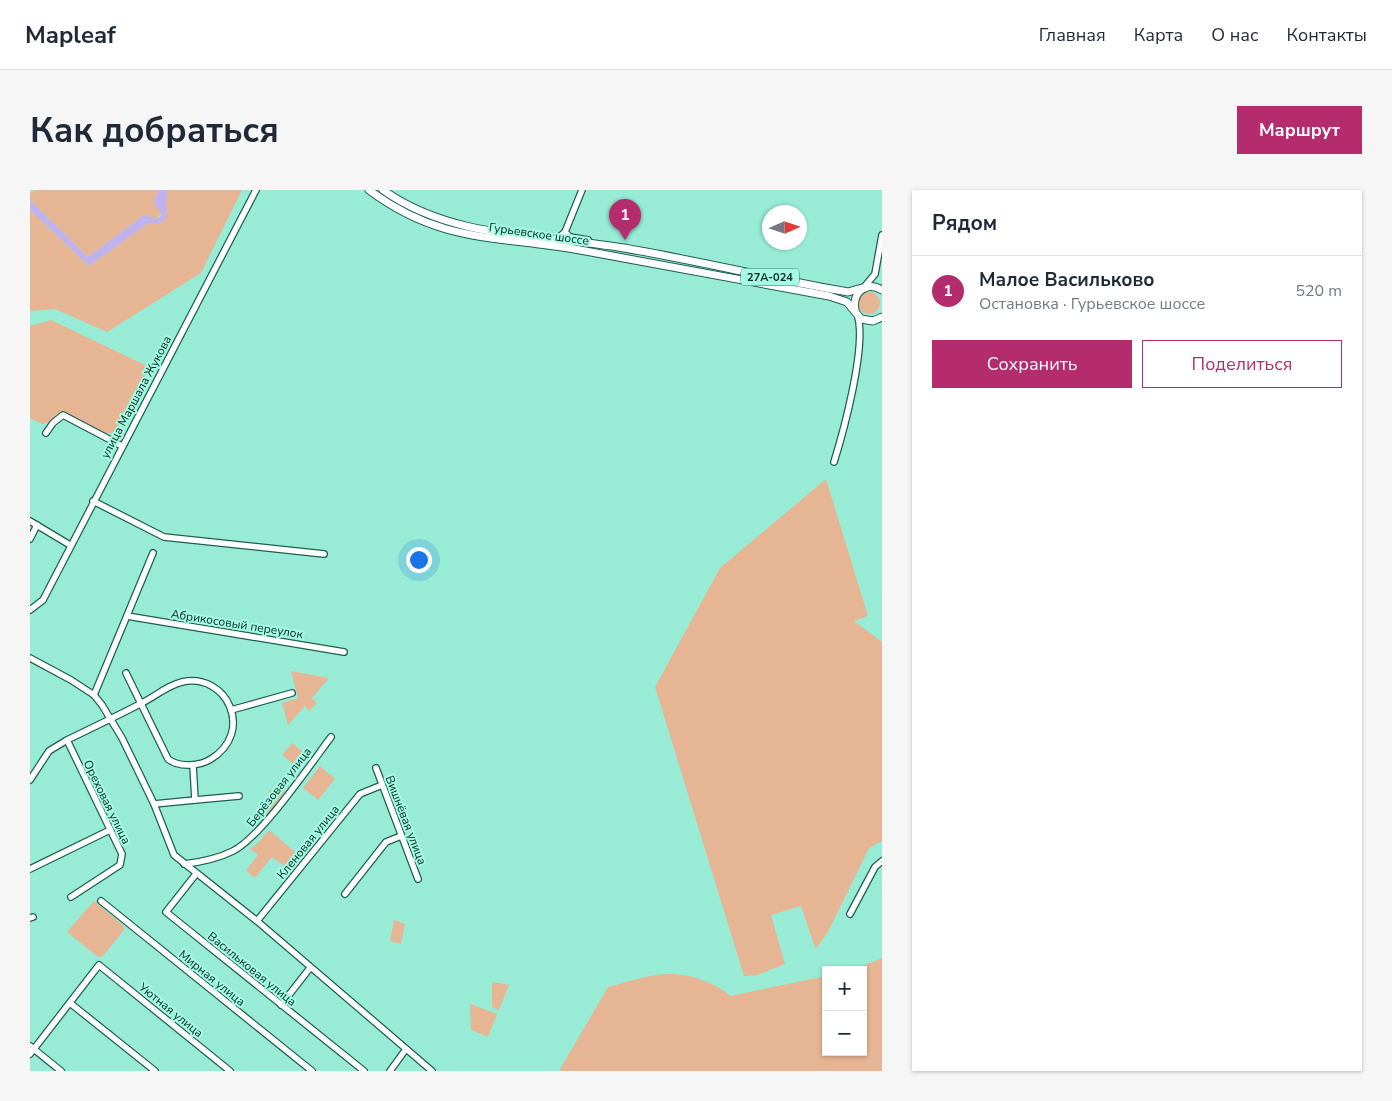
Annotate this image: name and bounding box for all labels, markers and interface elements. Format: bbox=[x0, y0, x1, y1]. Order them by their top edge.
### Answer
text: Mapleaf bbox=[25, 19, 116, 51]
text: Главная bbox=[1039, 23, 1106, 47]
text: Карта bbox=[1134, 23, 1183, 47]
text: О нас bbox=[1211, 23, 1259, 47]
text: Контакты bbox=[1287, 23, 1367, 47]
button: Маршрут bbox=[1237, 106, 1362, 154]
text: Как добраться bbox=[30, 107, 279, 154]
pin: 1 bbox=[609, 199, 641, 240]
north arrow bbox=[762, 205, 807, 250]
text: Рядом bbox=[932, 209, 997, 237]
street label: Гурьевское шоссе bbox=[488, 219, 590, 249]
text: Малое Васильково bbox=[979, 267, 1155, 293]
road number: 27А-024 bbox=[741, 268, 799, 285]
text: 1 bbox=[943, 280, 953, 302]
text: 520 m bbox=[1295, 280, 1342, 302]
text: Остановка · Гурьевское шоссе bbox=[979, 293, 1205, 315]
street label: улица Маршала Жукова bbox=[97, 333, 175, 461]
button: Сохранить bbox=[932, 340, 1132, 388]
button: Поделиться bbox=[1142, 340, 1342, 388]
your location bbox=[406, 547, 432, 573]
street label: Абрикосовый переулок bbox=[170, 606, 305, 642]
street label: Берёзовая улица bbox=[243, 744, 315, 830]
street label: Ореховая улица bbox=[80, 757, 134, 847]
street label: Вишнёвая улица bbox=[382, 773, 430, 867]
street label: Кленовая улица bbox=[273, 802, 343, 882]
street label: Васильковая улица bbox=[204, 928, 300, 1010]
street label: Мирная улица bbox=[176, 946, 248, 1010]
map controls bbox=[822, 966, 867, 1056]
button: + bbox=[822, 966, 867, 1011]
street label: Уютная улица bbox=[135, 979, 206, 1041]
button: − bbox=[822, 1011, 867, 1056]

